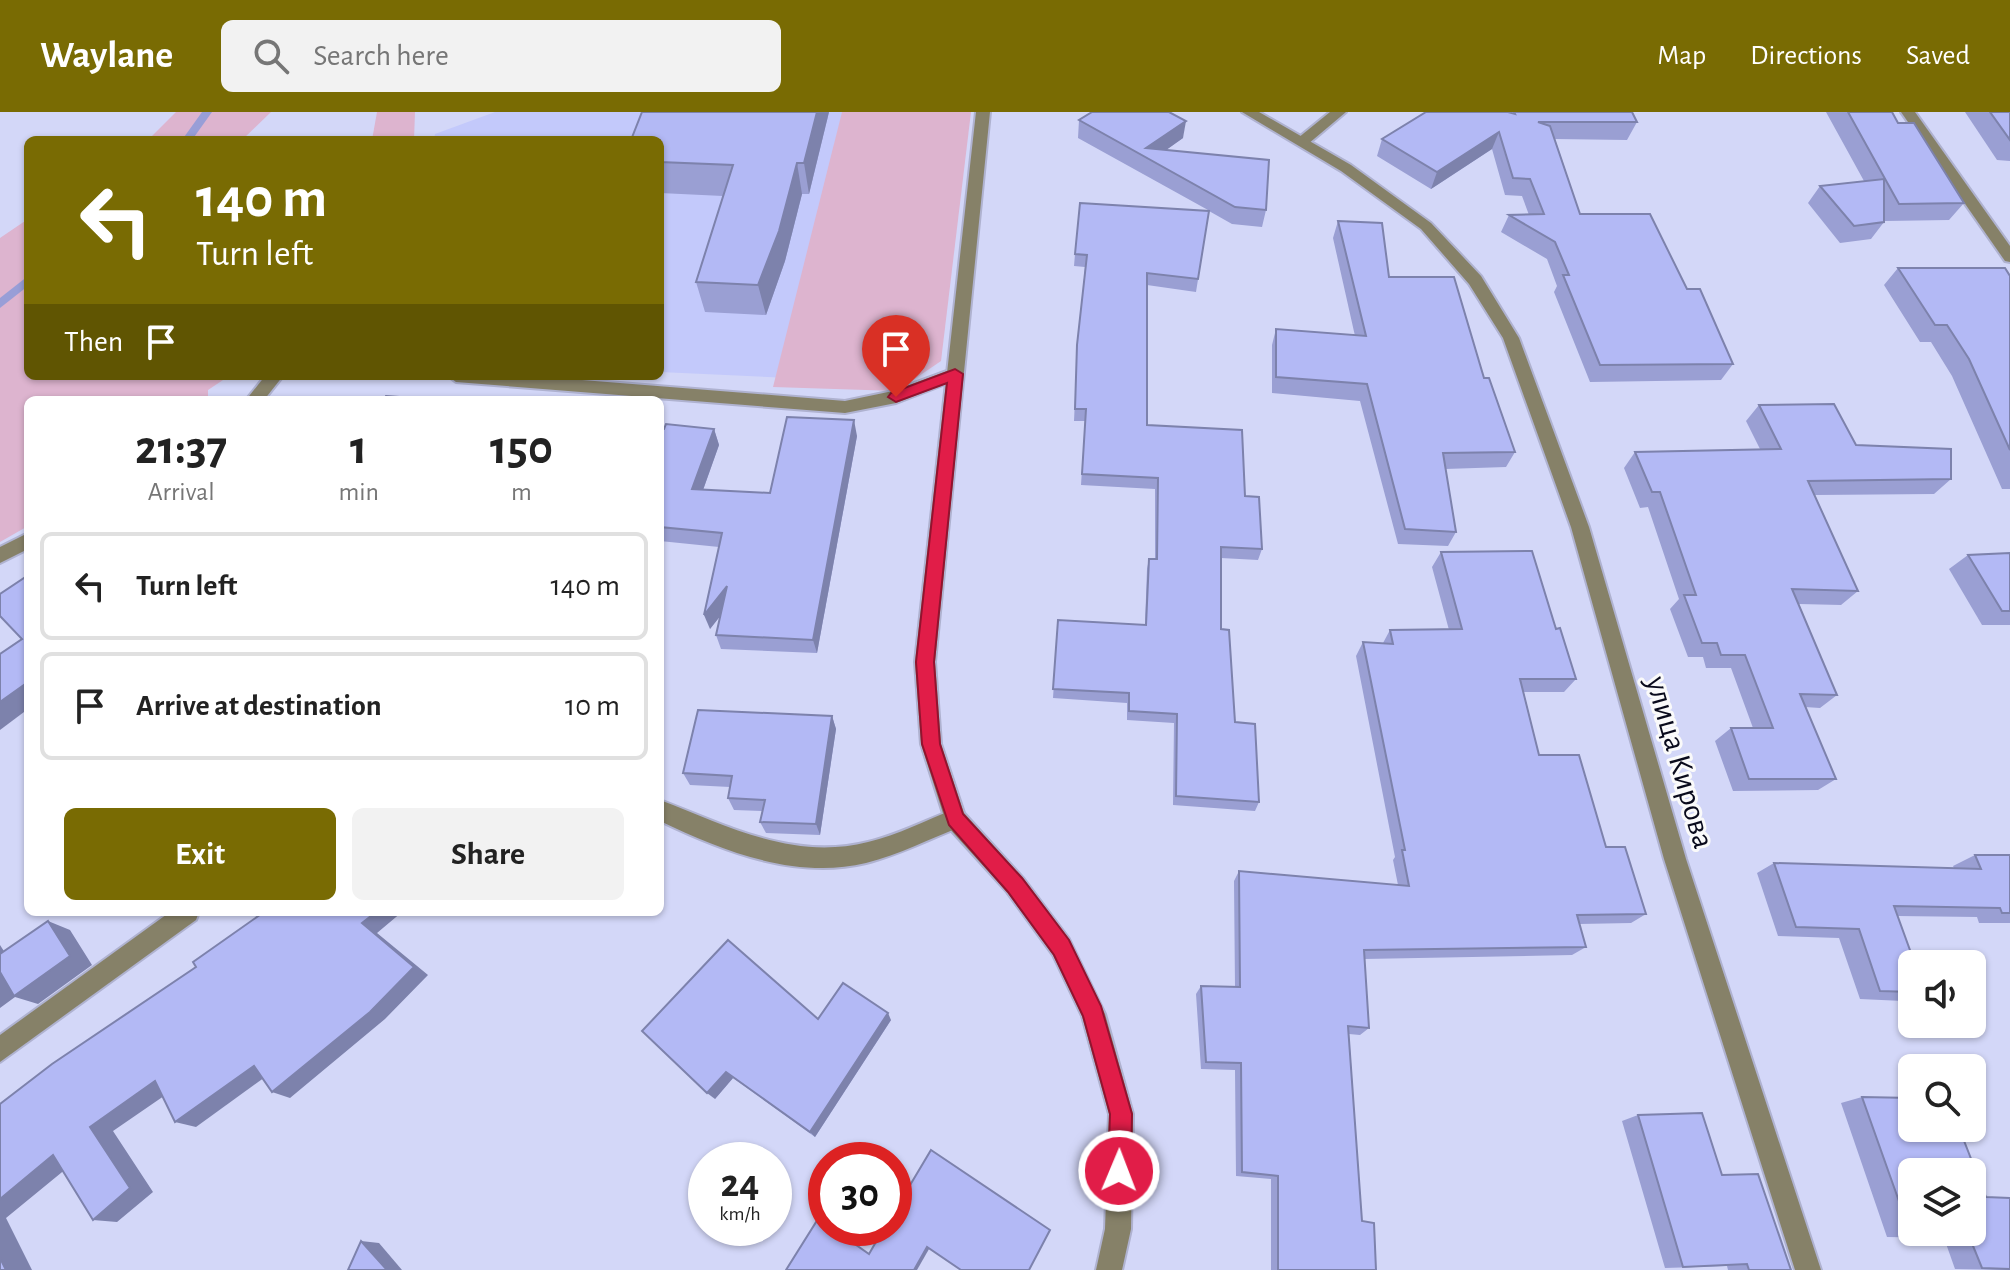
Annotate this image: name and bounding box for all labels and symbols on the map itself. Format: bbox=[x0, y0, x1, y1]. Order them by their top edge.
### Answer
pin bbox=[862, 315, 930, 397]
street label: улица Кирова bbox=[1640, 672, 1720, 852]
position arrow bbox=[1077, 1129, 1161, 1213]
speed limit sign: 30 bbox=[808, 1142, 912, 1246]

